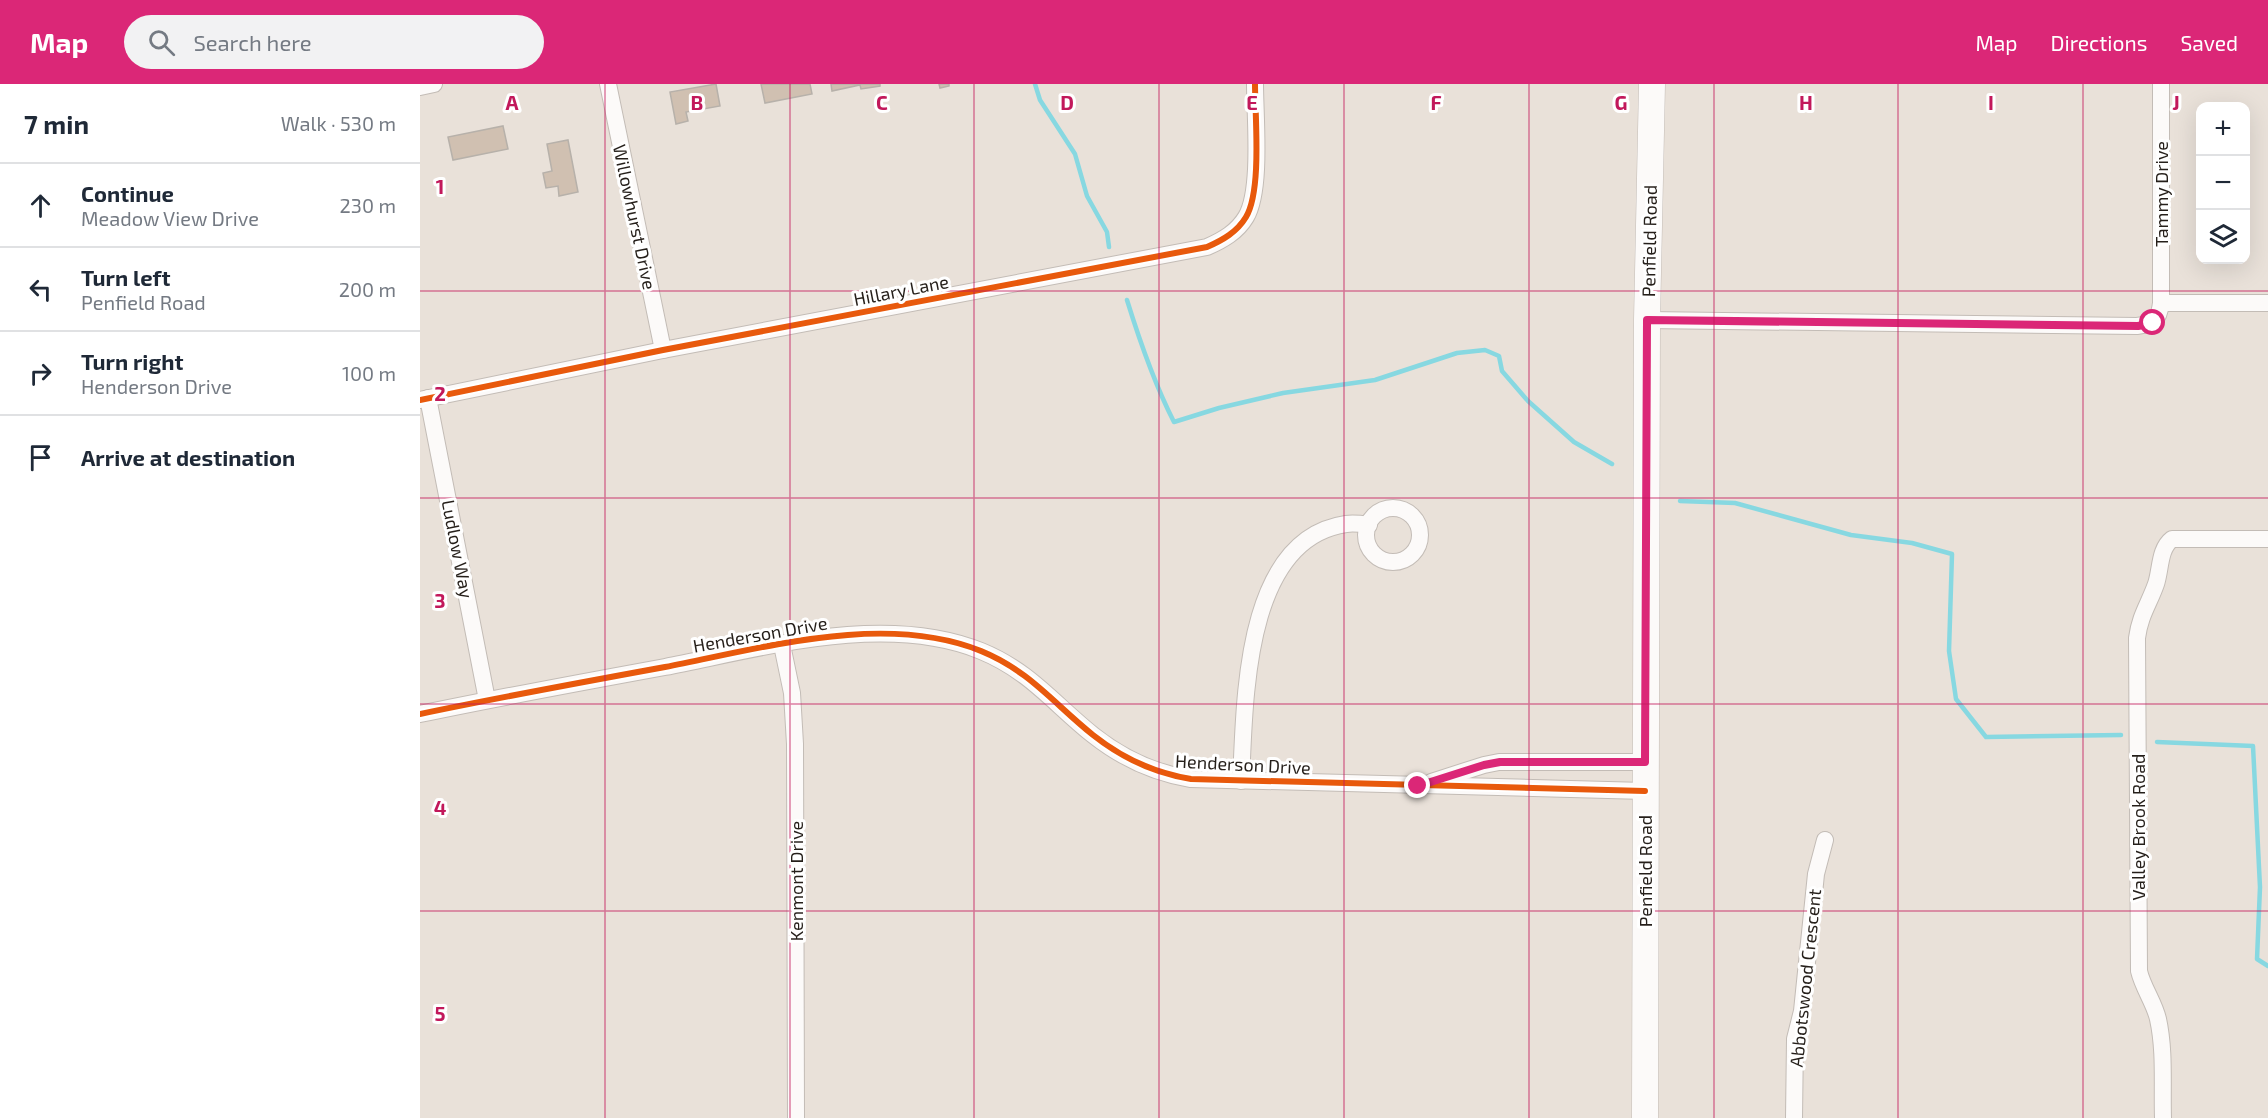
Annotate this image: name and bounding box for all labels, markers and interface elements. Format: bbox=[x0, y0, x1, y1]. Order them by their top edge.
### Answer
search box bbox=[124, 15, 544, 69]
text: Map bbox=[30, 25, 88, 59]
icon: search bbox=[145, 26, 178, 59]
text: Search here bbox=[193, 29, 312, 55]
text: Map bbox=[1975, 30, 2018, 55]
text: Directions bbox=[2051, 30, 2147, 55]
text: Saved bbox=[2180, 30, 2238, 55]
text: A bbox=[505, 90, 519, 114]
text: B bbox=[691, 90, 703, 114]
text: C bbox=[876, 90, 888, 114]
text: D bbox=[1060, 90, 1074, 114]
text: E bbox=[1246, 90, 1258, 114]
text: F bbox=[1430, 90, 1442, 114]
text: G bbox=[1615, 90, 1627, 114]
text: H bbox=[1799, 90, 1813, 114]
text: I bbox=[1988, 90, 1994, 114]
text: J bbox=[2172, 90, 2180, 114]
map controls bbox=[2196, 102, 2250, 264]
button: + bbox=[2196, 102, 2250, 156]
text: 7 min bbox=[24, 108, 89, 139]
text: Walk · 530 m bbox=[281, 111, 396, 135]
street label: Tammy Drive bbox=[2150, 141, 2172, 247]
street label: Willowhurst Drive bbox=[609, 142, 661, 292]
button: − bbox=[2196, 156, 2250, 210]
text: 1 bbox=[436, 174, 444, 198]
text: Continue bbox=[81, 180, 174, 206]
street label: Penfield Road bbox=[1637, 185, 1661, 297]
icon: ahead bbox=[24, 189, 57, 222]
text: 230 m bbox=[340, 193, 396, 217]
text: Meadow View Drive bbox=[81, 206, 259, 230]
button: layers bbox=[2196, 210, 2250, 264]
text: Turn left bbox=[81, 264, 170, 290]
street label: Hillary Lane bbox=[851, 270, 951, 310]
icon: left bbox=[24, 273, 57, 306]
text: 200 m bbox=[339, 277, 396, 301]
text: Penfield Road bbox=[81, 290, 206, 314]
route start bbox=[2139, 309, 2165, 335]
text: Turn right bbox=[81, 348, 183, 374]
icon: right bbox=[24, 357, 57, 390]
text: 100 m bbox=[342, 361, 396, 385]
text: Henderson Drive bbox=[81, 374, 232, 398]
text: 2 bbox=[434, 381, 446, 405]
icon: arrive bbox=[24, 441, 57, 474]
text: Arrive at destination bbox=[81, 444, 295, 470]
street label: Ludlow Way bbox=[438, 498, 478, 601]
text: 3 bbox=[434, 588, 446, 612]
street label: Henderson Drive bbox=[691, 611, 829, 657]
street label: Henderson Drive bbox=[1175, 749, 1311, 779]
street label: Valley Brook Road bbox=[2127, 754, 2149, 900]
route end bbox=[1404, 772, 1430, 798]
text: 4 bbox=[434, 795, 447, 819]
street label: Penfield Road bbox=[1634, 815, 1656, 927]
street label: Kenmont Drive bbox=[785, 821, 807, 941]
street label: Abbotswood Crescent bbox=[1785, 888, 1825, 1068]
text: 5 bbox=[434, 1001, 446, 1025]

